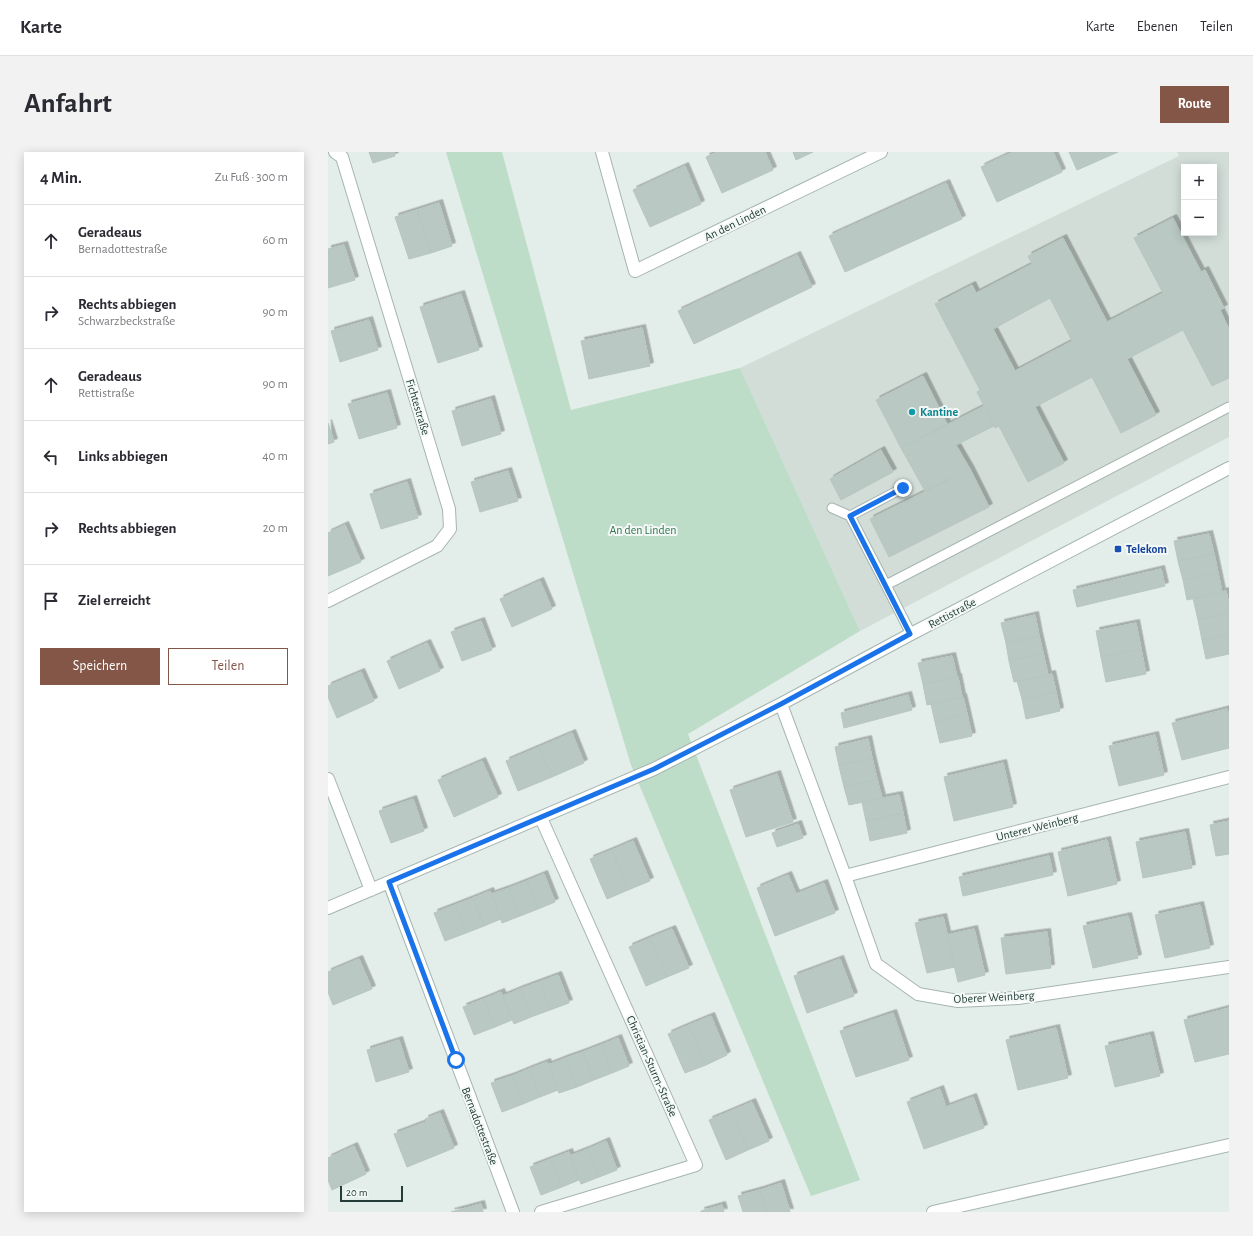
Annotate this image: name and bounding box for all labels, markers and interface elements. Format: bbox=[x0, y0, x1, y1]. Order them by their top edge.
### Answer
text: Karte bbox=[20, 18, 62, 37]
text: Karte bbox=[1086, 20, 1115, 34]
text: Ebenen bbox=[1137, 20, 1178, 34]
text: Teilen bbox=[1200, 20, 1233, 34]
button: Route bbox=[1160, 86, 1229, 123]
text: Anfahrt bbox=[24, 90, 112, 118]
map controls bbox=[1181, 164, 1217, 236]
button: + bbox=[1181, 164, 1217, 200]
text: 4 Min. bbox=[40, 169, 82, 186]
text: Zu Fuß · 300 m bbox=[215, 171, 288, 184]
button: − bbox=[1181, 200, 1217, 236]
street label: An den Linden bbox=[702, 203, 768, 243]
text: Geradeaus bbox=[78, 225, 142, 240]
icon: ahead bbox=[40, 230, 62, 252]
text: 60 m bbox=[262, 234, 288, 247]
text: Bernadottestraße bbox=[78, 243, 167, 256]
text: Rechts abbiegen bbox=[78, 297, 176, 312]
icon: right bbox=[40, 302, 62, 324]
text: 90 m bbox=[262, 306, 288, 319]
text: Schwarzbeckstraße bbox=[78, 315, 175, 328]
text: Geradeaus bbox=[78, 369, 142, 384]
icon: ahead bbox=[40, 374, 62, 396]
text: 90 m bbox=[262, 378, 288, 391]
street label: Fichtestraße bbox=[404, 378, 432, 436]
text: Rettistraße bbox=[78, 387, 134, 400]
place label: Kantine bbox=[920, 406, 958, 418]
marker: Kantine bbox=[907, 407, 917, 417]
icon: left bbox=[40, 446, 62, 468]
text: Links abbiegen bbox=[78, 449, 168, 464]
text: 40 m bbox=[262, 450, 288, 463]
route end bbox=[894, 479, 912, 497]
icon: right bbox=[40, 518, 62, 540]
text: Rechts abbiegen bbox=[78, 521, 176, 536]
text: 20 m bbox=[263, 522, 288, 535]
park label: An den Linden bbox=[610, 524, 676, 536]
place label: Telekom bbox=[1126, 543, 1167, 555]
marker: Telekom bbox=[1113, 544, 1123, 554]
icon: arrive bbox=[40, 590, 62, 612]
text: Ziel erreicht bbox=[78, 593, 151, 608]
street label: Rettistraße bbox=[926, 595, 978, 631]
button: Speichern bbox=[40, 648, 160, 685]
button: Teilen bbox=[168, 648, 288, 685]
street label: Unterer Weinberg bbox=[995, 811, 1079, 843]
street label: Oberer Weinberg bbox=[953, 989, 1035, 1005]
street label: Christian-Sturm-Straße bbox=[624, 1014, 680, 1118]
route start bbox=[447, 1051, 465, 1069]
street label: Bernadottestraße bbox=[460, 1085, 500, 1167]
scale bar bbox=[340, 1184, 403, 1203]
text: 20 m bbox=[346, 1187, 367, 1198]

